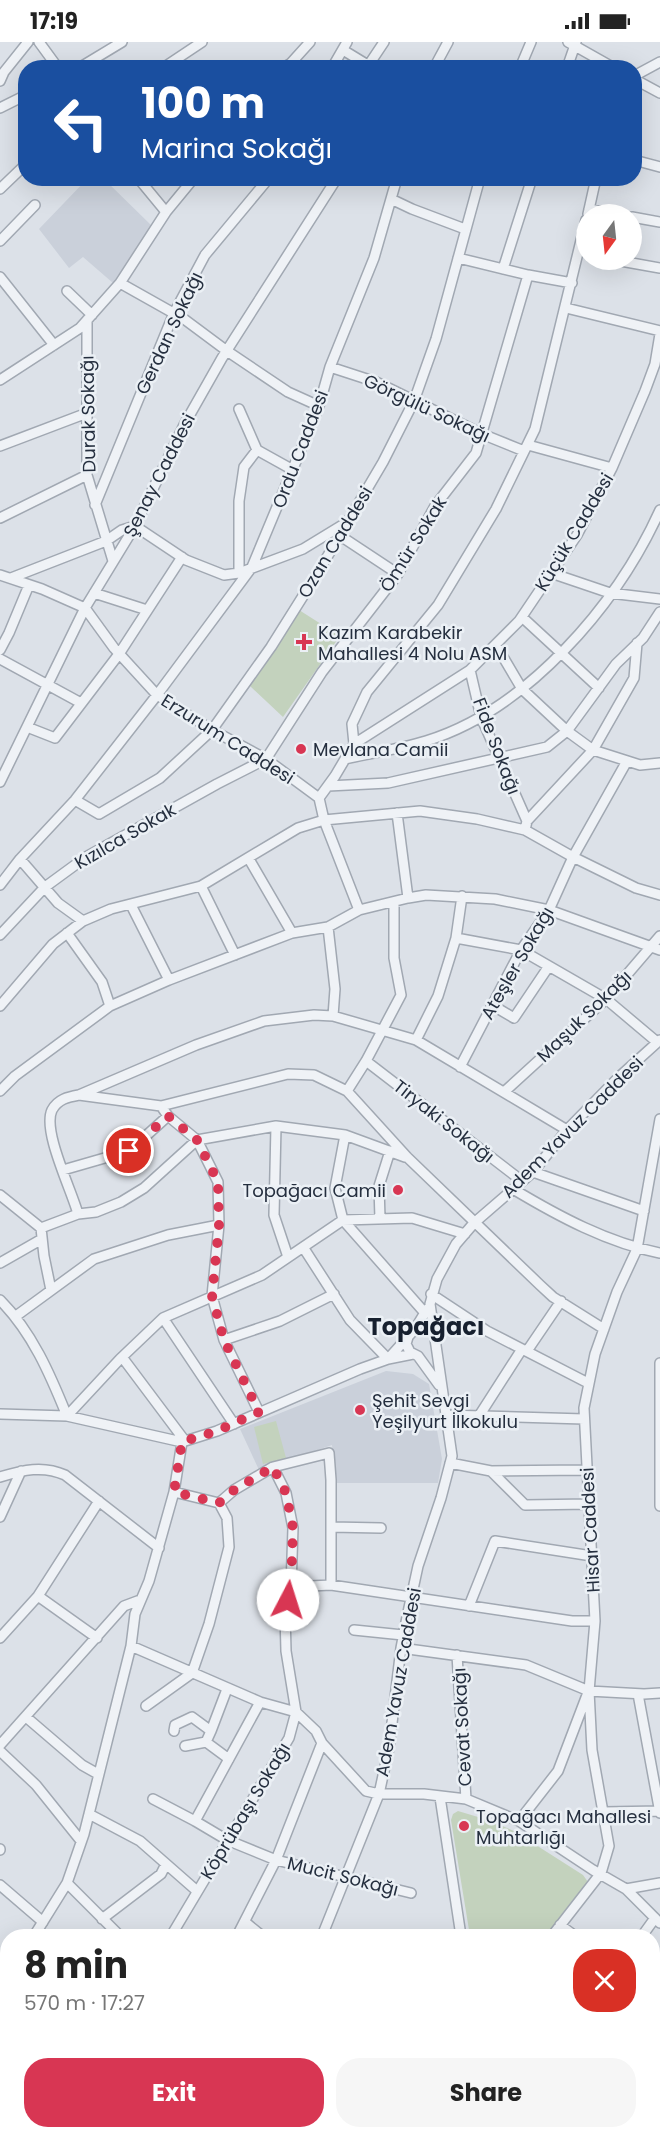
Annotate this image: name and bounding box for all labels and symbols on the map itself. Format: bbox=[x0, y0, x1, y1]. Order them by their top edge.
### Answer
north arrow bbox=[576, 204, 642, 270]
street label: Gerdan Sokağı bbox=[130, 268, 208, 398]
street label: Durak Sokağı bbox=[74, 355, 102, 473]
street label: Görgülü Sokağı bbox=[360, 368, 494, 448]
street label: Ordu Caddesi bbox=[266, 386, 334, 512]
street label: Şenay Caddesi bbox=[117, 409, 201, 541]
street label: Küçük Caddesi bbox=[529, 468, 619, 596]
street label: Ozan Caddesi bbox=[292, 481, 378, 603]
street label: Ömür Sokak bbox=[374, 491, 453, 597]
place label: Kazım Karabekir Mahallesi 4 Nolu ASM bbox=[318, 620, 507, 666]
marker: Kazım Karabekir Mahallesi 4 Nolu ASM bbox=[295, 633, 313, 651]
street label: Erzurum Caddesi bbox=[157, 688, 299, 790]
street label: Fide Sokağı bbox=[467, 694, 527, 798]
place label: Mevlana Camii bbox=[313, 737, 448, 762]
marker: Mevlana Camii bbox=[294, 742, 308, 756]
street label: Kızılca Sokak bbox=[70, 797, 181, 875]
street label: Ateşler Sokağı bbox=[475, 902, 559, 1024]
street label: Maşuk Sokağı bbox=[531, 964, 637, 1068]
street label: Adem Yavuz Caddesi bbox=[495, 1050, 649, 1204]
street label: Tiryaki Sokağı bbox=[388, 1074, 500, 1168]
pin bbox=[103, 1125, 154, 1176]
place label: Topağacı Camii bbox=[242, 1178, 386, 1203]
marker: Topağacı Camii bbox=[391, 1183, 405, 1197]
district label: Topağacı bbox=[368, 1310, 484, 1343]
place label: Şehit Sevgi Yeşilyurt İlkokulu bbox=[372, 1388, 518, 1434]
marker: Şehit Sevgi Yeşilyurt İlkokulu bbox=[353, 1403, 367, 1417]
street label: Hisar Caddesi bbox=[574, 1467, 606, 1593]
position arrow bbox=[256, 1568, 320, 1632]
street label: Adem Yavuz Caddesi bbox=[369, 1586, 427, 1778]
street label: Cevat Sokağı bbox=[446, 1667, 478, 1787]
street label: Köprübaşı Sokağı bbox=[194, 1738, 296, 1884]
place label: Topağacı Mahallesi Muhtarlığı bbox=[476, 1804, 651, 1850]
marker: Topağacı Mahallesi Muhtarlığı bbox=[457, 1819, 471, 1833]
street label: Mucit Sokağı bbox=[285, 1850, 401, 1902]

